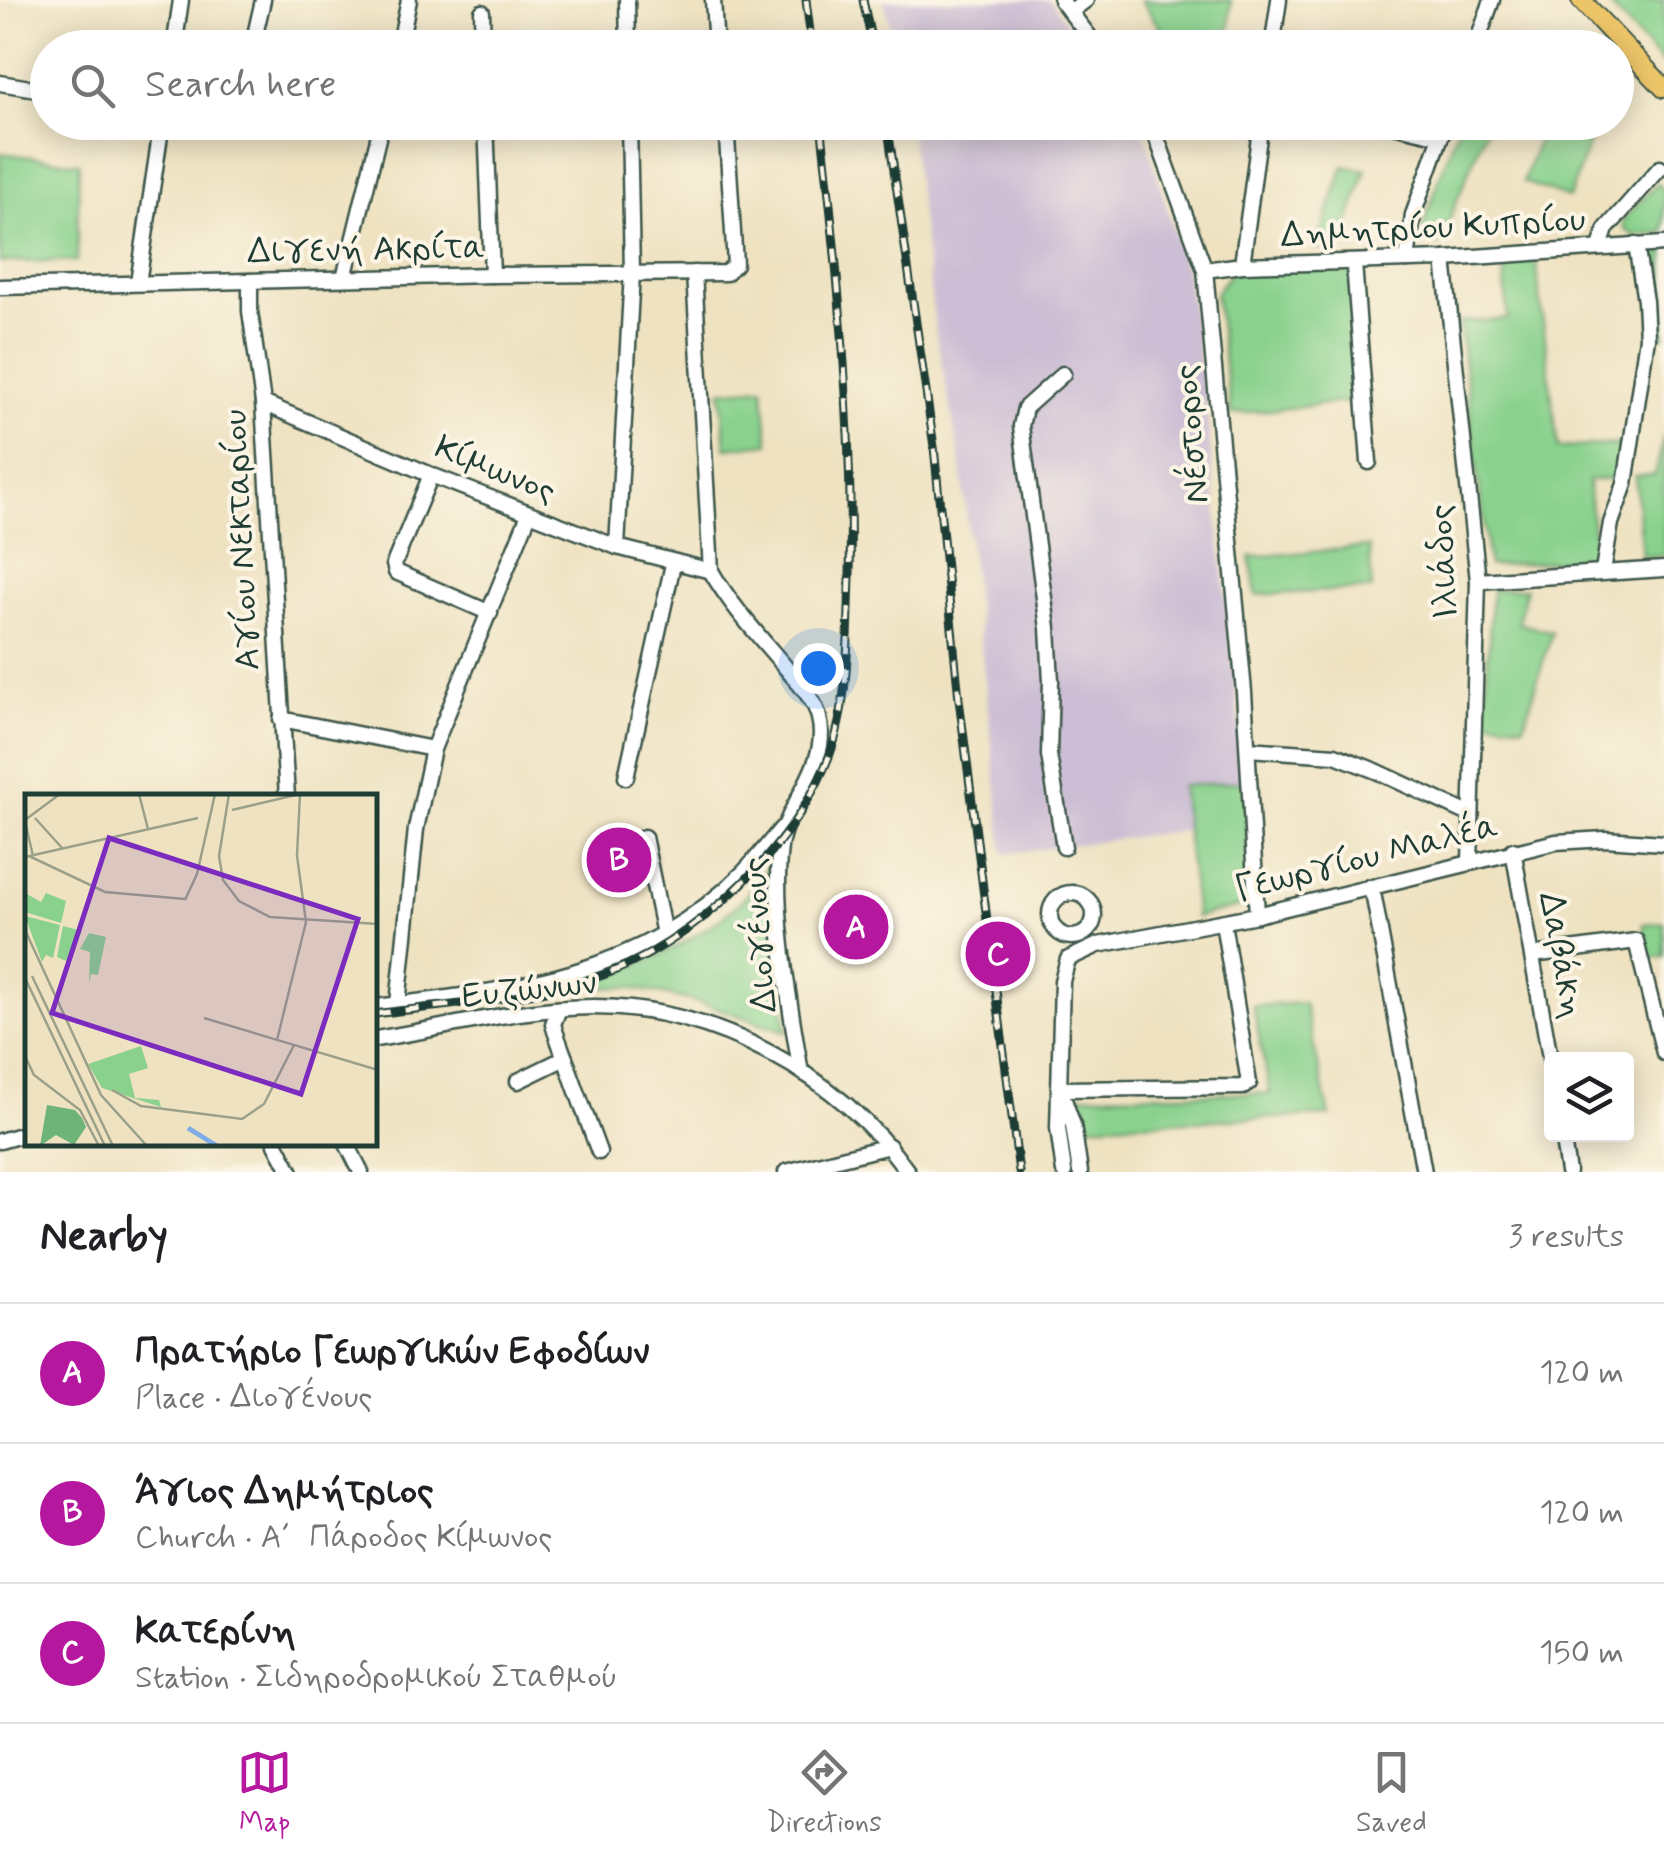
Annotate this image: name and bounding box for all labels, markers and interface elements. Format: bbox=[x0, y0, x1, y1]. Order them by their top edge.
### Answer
search box bbox=[30, 30, 1634, 140]
icon: search bbox=[65, 58, 120, 113]
text: Search here bbox=[145, 61, 336, 110]
street label: Δημητρίου Κυπρίου bbox=[1280, 197, 1587, 259]
street label: Διγενή Ακρίτα bbox=[247, 225, 485, 275]
street label: Νέστορος bbox=[1163, 362, 1221, 505]
street label: Αγίου Νεκταρίου bbox=[212, 408, 272, 672]
street label: Κίμωνος bbox=[428, 425, 563, 515]
street label: Ιλιάδος bbox=[1418, 503, 1470, 621]
your location bbox=[793, 643, 844, 694]
inset map bbox=[25, 794, 378, 1147]
street label: Γεωργίου Μαλέα bbox=[1230, 803, 1503, 913]
pin: B bbox=[586, 822, 652, 898]
street label: Διογένους bbox=[732, 856, 788, 1014]
street label: Δαβάκη bbox=[1527, 889, 1595, 1022]
pin: A bbox=[824, 890, 888, 964]
pin: C bbox=[966, 916, 1030, 992]
street label: Ευζώνων bbox=[459, 960, 599, 1020]
map controls bbox=[1544, 1052, 1634, 1142]
button: layers bbox=[1544, 1052, 1634, 1142]
text: Nearby bbox=[40, 1210, 168, 1265]
text: 3 results bbox=[1508, 1216, 1624, 1258]
text: Πρατήριο Γεωργικών Εφοδίων bbox=[135, 1328, 649, 1377]
text: A bbox=[62, 1352, 83, 1394]
text: 120 m bbox=[1539, 1352, 1624, 1394]
text: Place · Διογένους bbox=[135, 1377, 372, 1419]
text: Άγιος Δημήτριος bbox=[135, 1468, 434, 1517]
text: B bbox=[62, 1492, 83, 1534]
text: 120 m bbox=[1539, 1492, 1624, 1534]
text: Church · Α΄ Πάροδος Κίμωνος bbox=[135, 1517, 552, 1559]
text: Κατερίνη bbox=[135, 1608, 296, 1657]
text: C bbox=[61, 1632, 84, 1674]
text: 150 m bbox=[1539, 1632, 1624, 1674]
text: Station · Σιδηροδρομικού Σταθμού bbox=[135, 1657, 618, 1699]
tab: Map bbox=[237, 1745, 292, 1842]
tab: Directions bbox=[767, 1745, 882, 1842]
tab: Saved bbox=[1356, 1745, 1427, 1842]

